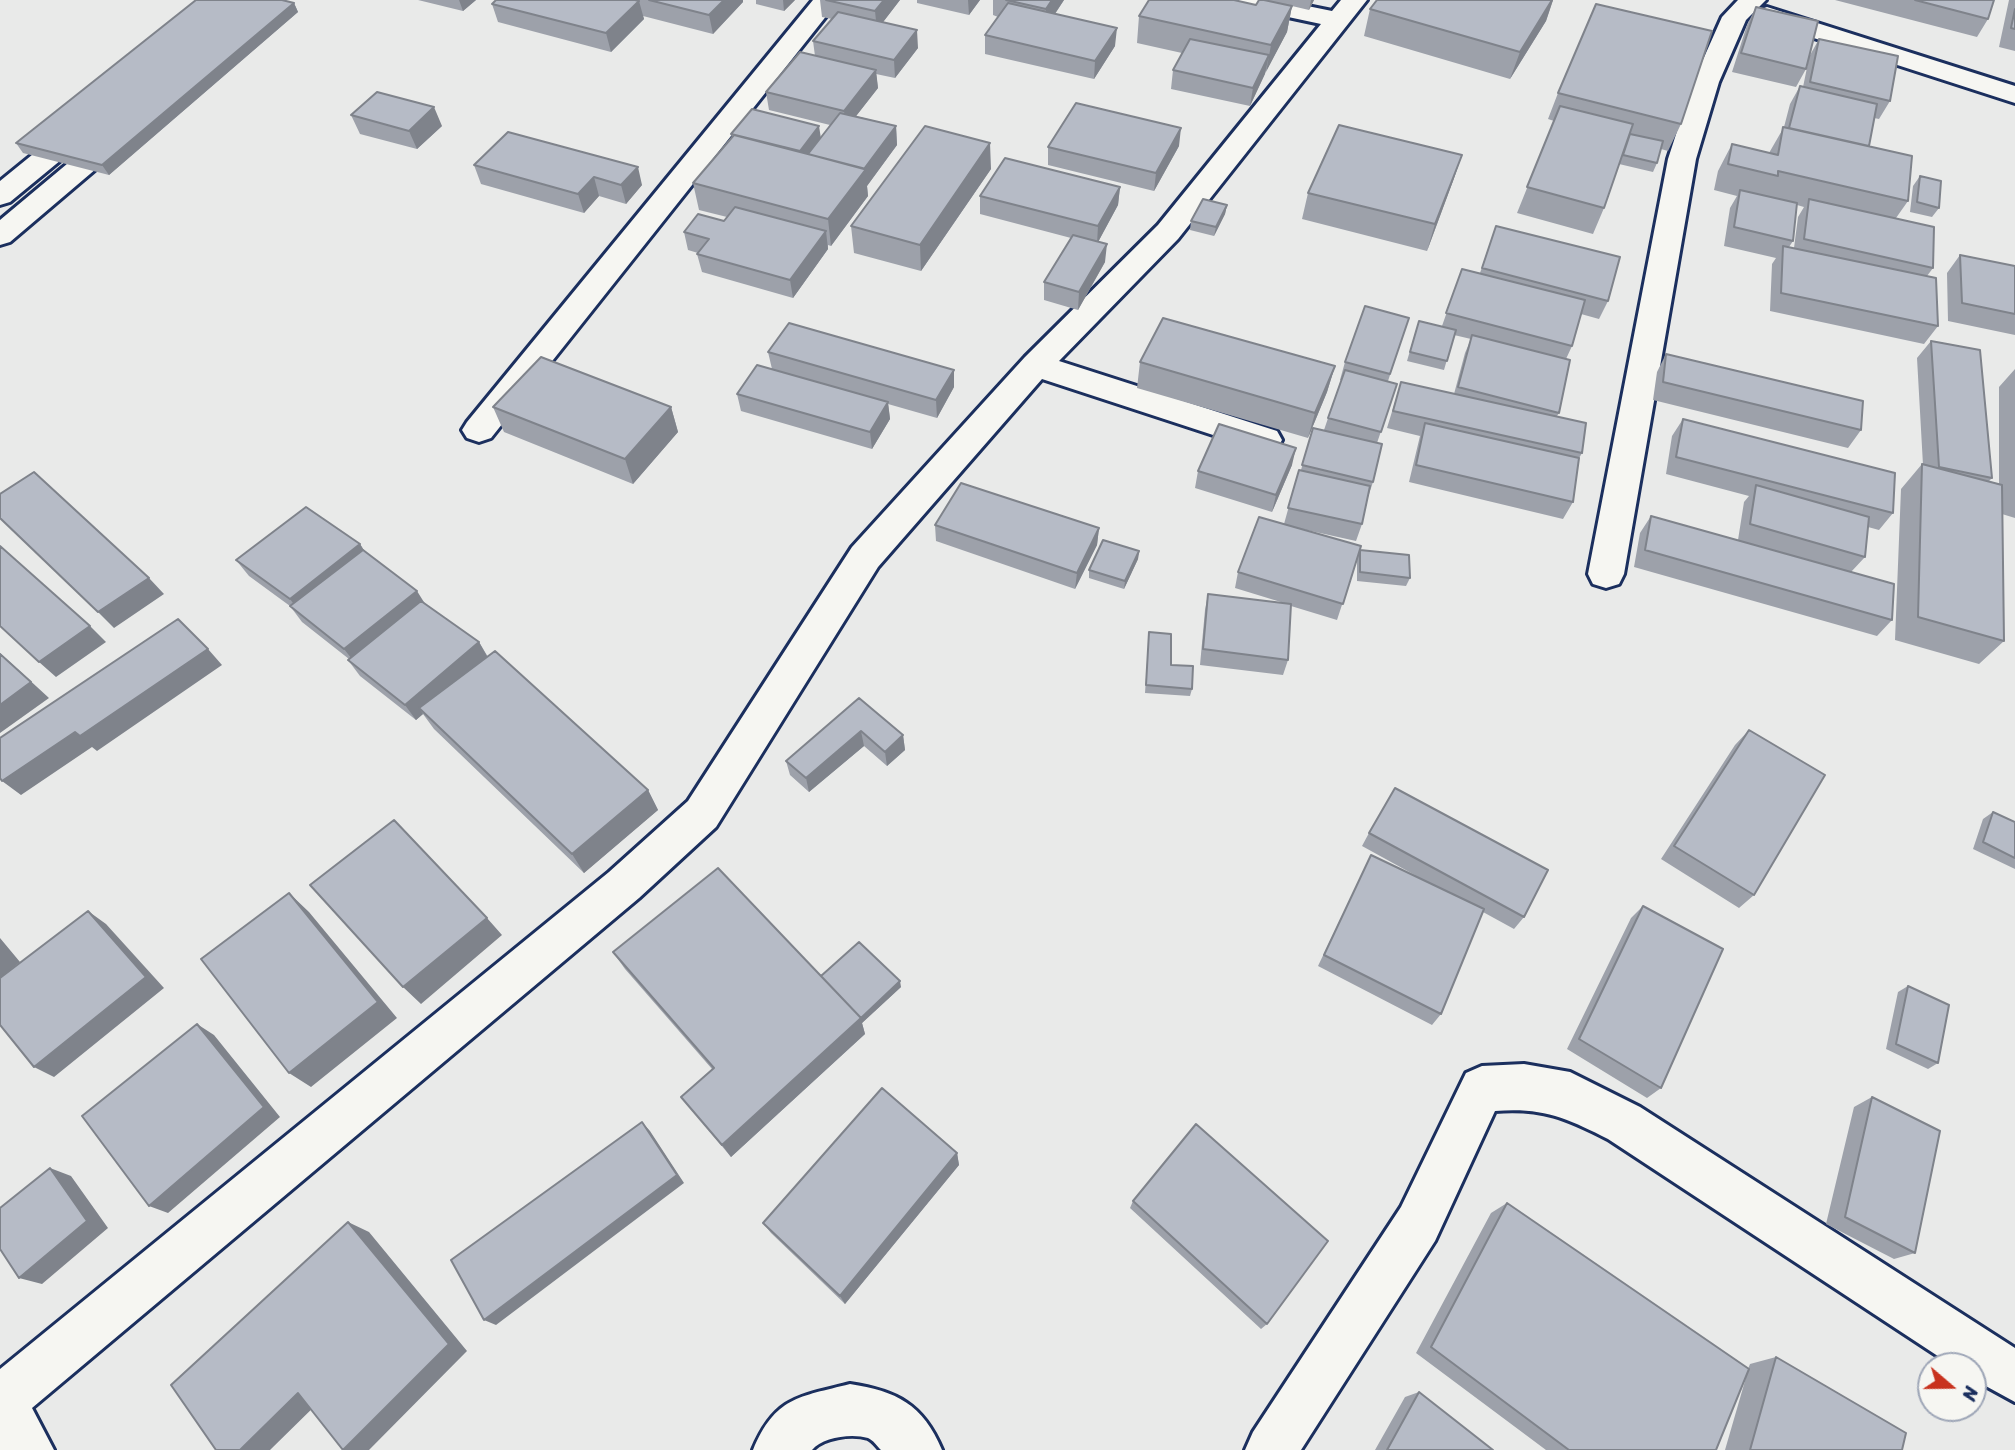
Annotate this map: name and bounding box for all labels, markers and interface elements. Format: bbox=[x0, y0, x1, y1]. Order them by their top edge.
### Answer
north arrow bbox=[1917, 1352, 1987, 1422]
text: N bbox=[1953, 1382, 1988, 1405]

